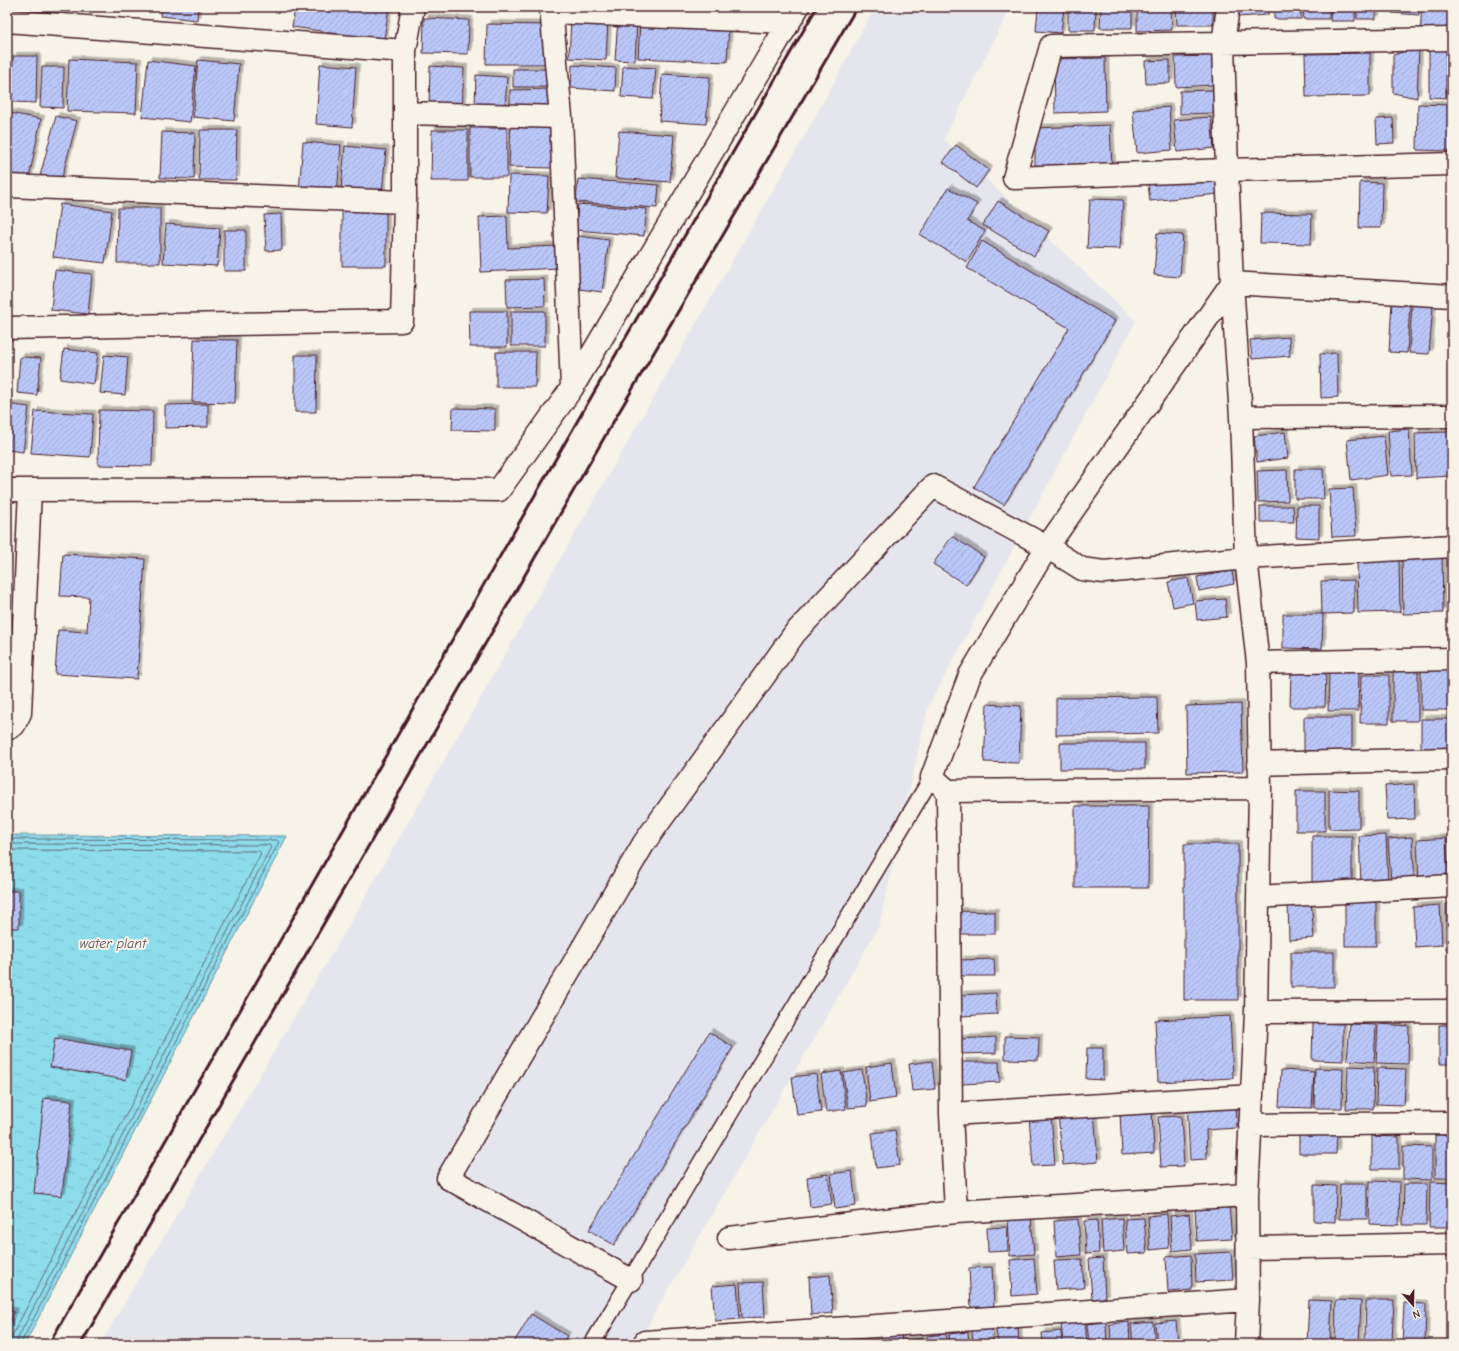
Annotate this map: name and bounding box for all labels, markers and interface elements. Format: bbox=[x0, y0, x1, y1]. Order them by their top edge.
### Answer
water label: water plant bbox=[80, 935, 148, 952]
north arrow bbox=[1393, 1285, 1433, 1325]
text: N bbox=[1411, 1307, 1422, 1321]

